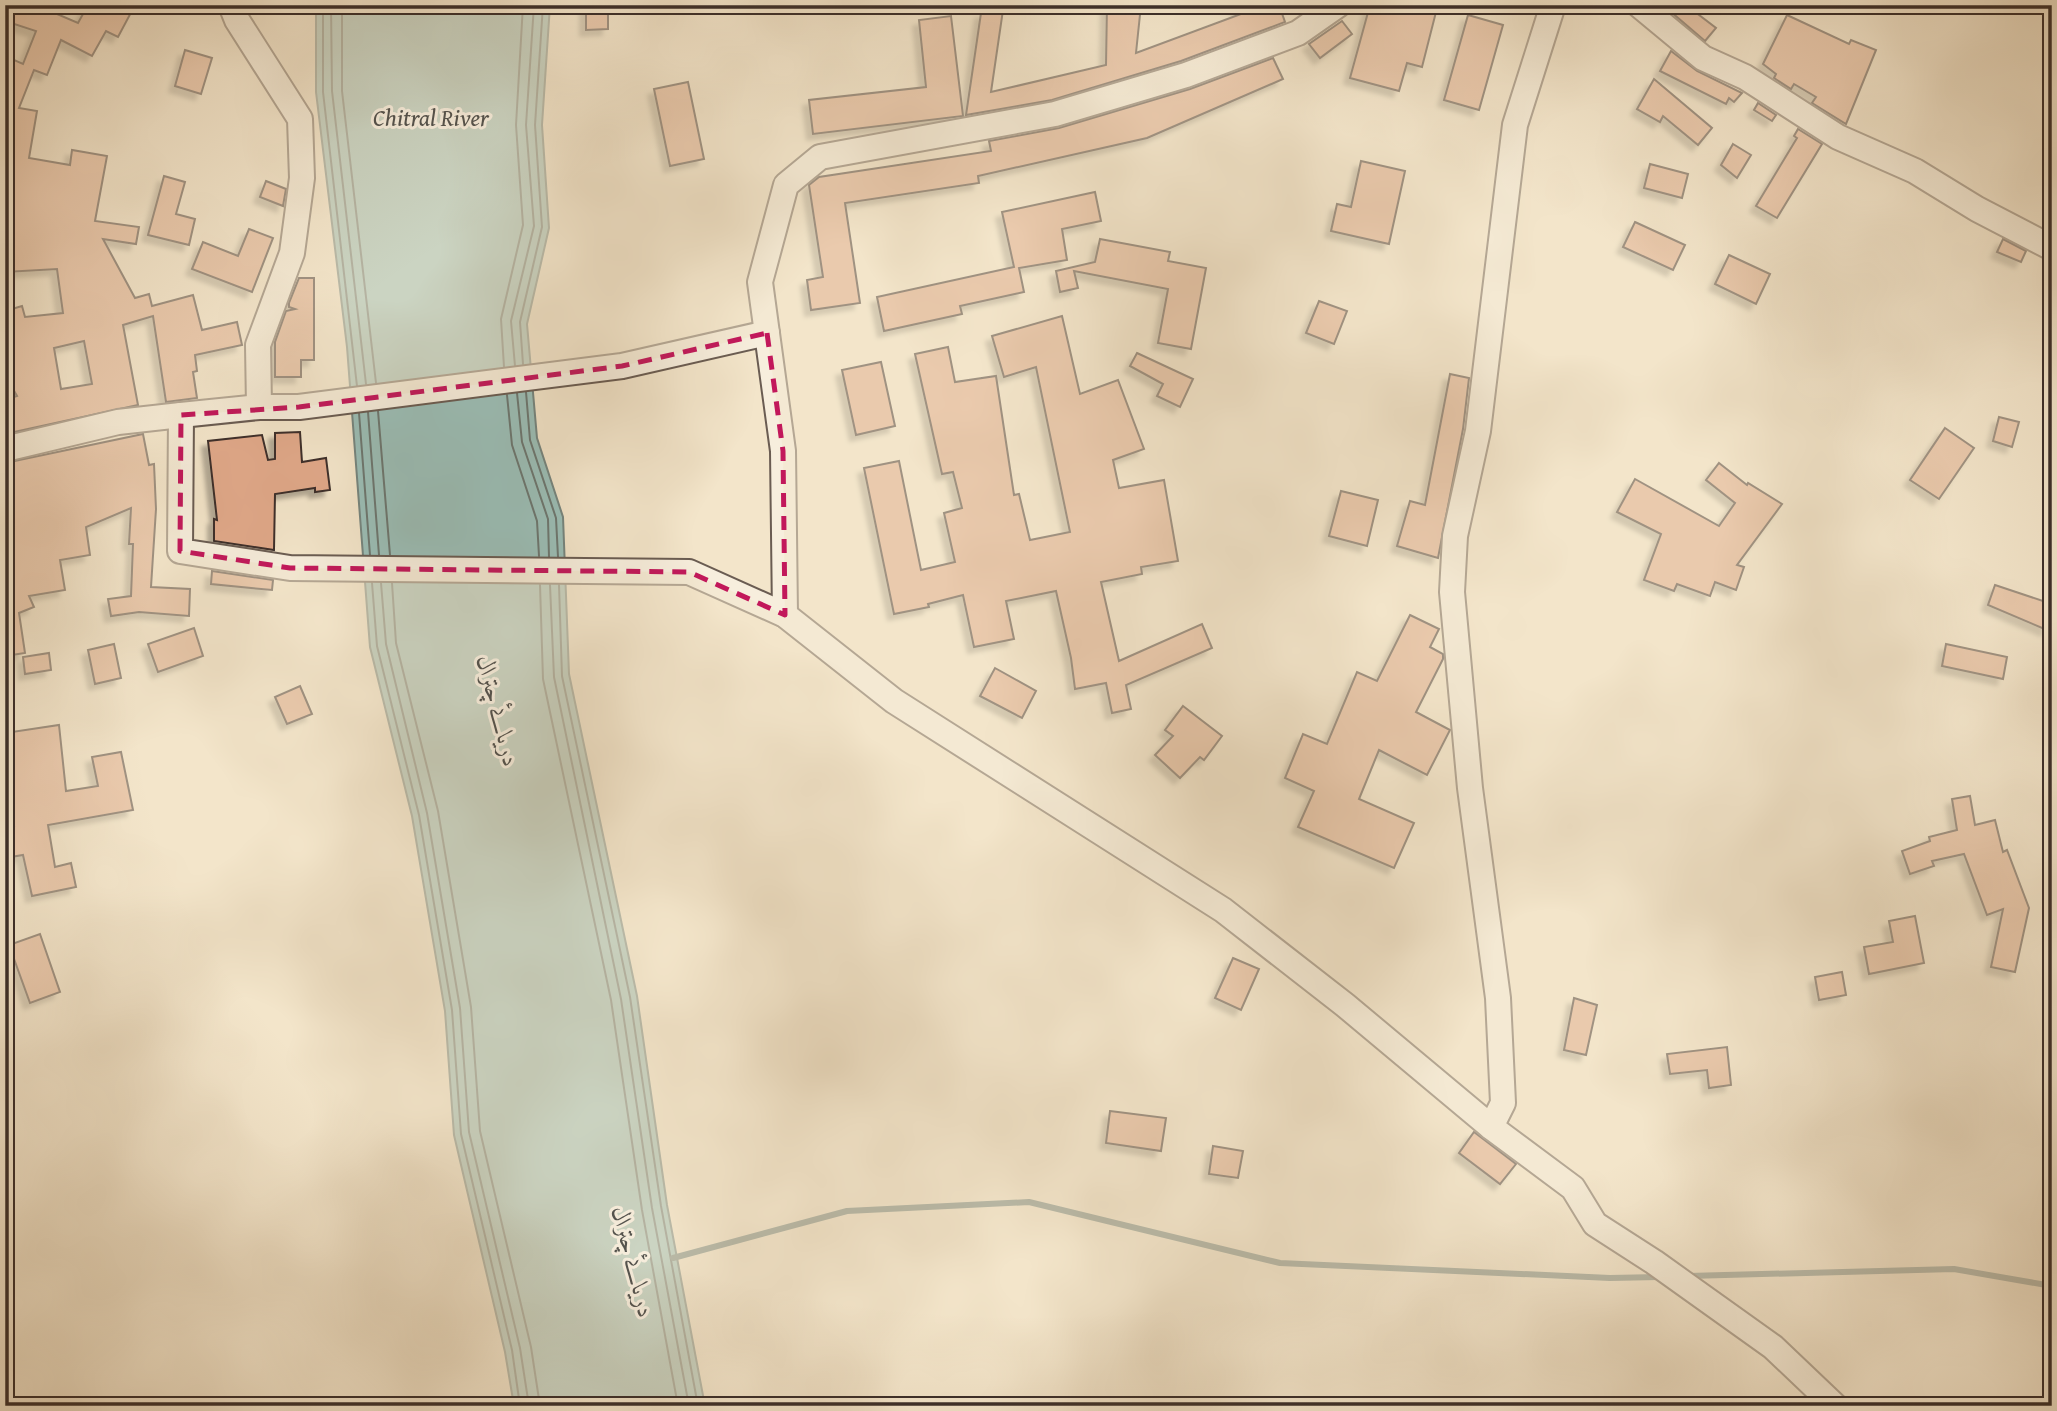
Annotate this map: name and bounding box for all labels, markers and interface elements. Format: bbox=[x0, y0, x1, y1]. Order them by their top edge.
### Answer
water label: Chitral River bbox=[373, 100, 490, 135]
water label: دریائے چترال bbox=[468, 652, 530, 770]
water label: دریائے چترال bbox=[603, 1203, 665, 1321]

